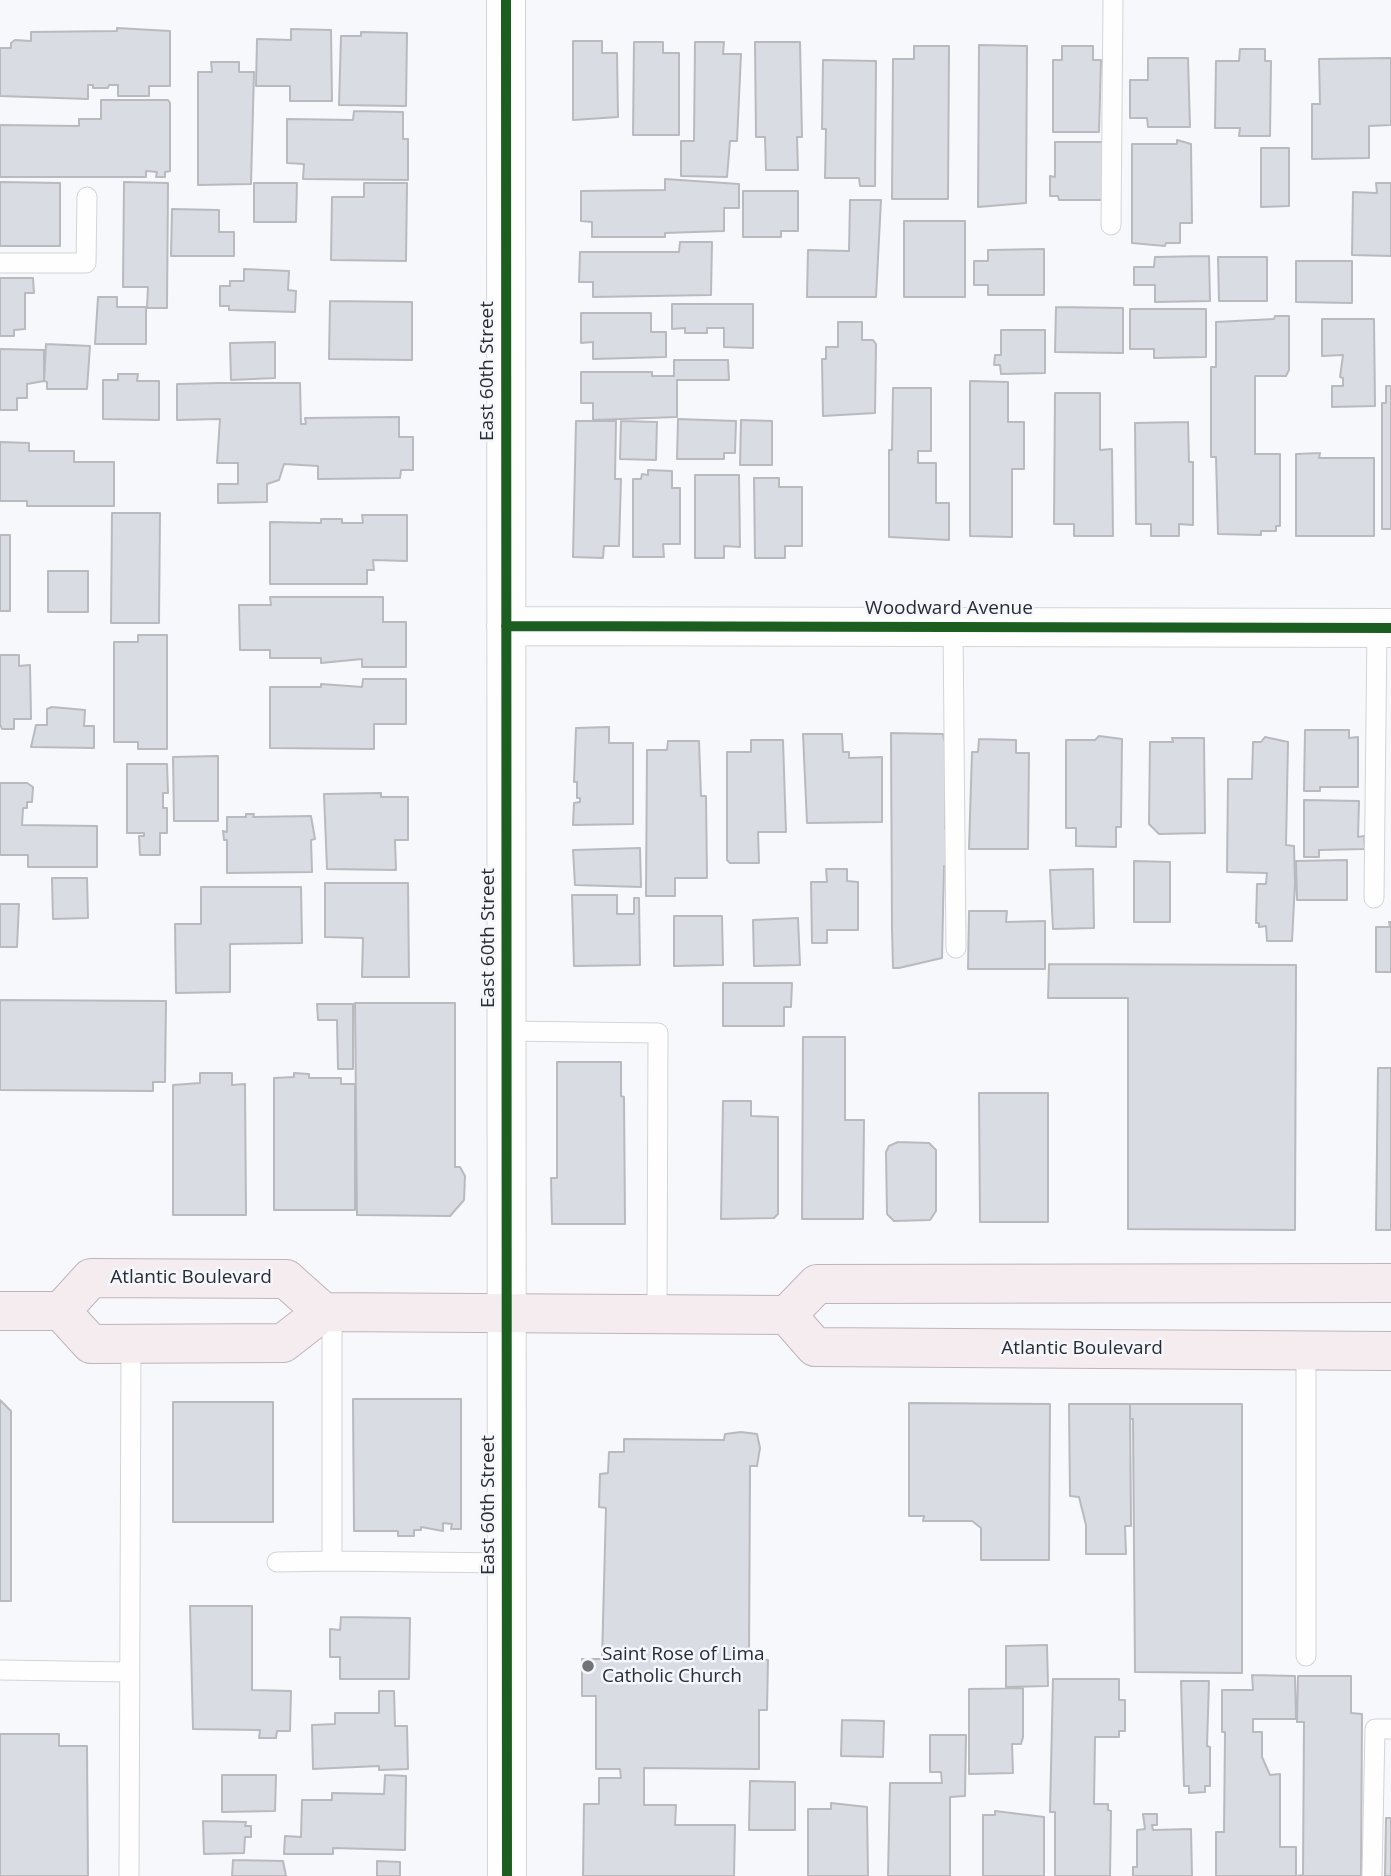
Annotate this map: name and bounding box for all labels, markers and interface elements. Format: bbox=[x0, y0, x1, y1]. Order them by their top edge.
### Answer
street label: East 60th Street bbox=[477, 301, 499, 441]
street label: Woodward Avenue bbox=[865, 598, 1033, 620]
street label: East 60th Street bbox=[478, 868, 500, 1008]
street label: Atlantic Boulevard bbox=[110, 1267, 272, 1289]
street label: Atlantic Boulevard bbox=[1001, 1338, 1163, 1360]
street label: East 60th Street bbox=[478, 1435, 500, 1575]
place label: Saint Rose of Lima Catholic Church bbox=[602, 1644, 765, 1688]
marker: Saint Rose of Lima Catholic Church bbox=[580, 1658, 596, 1674]

